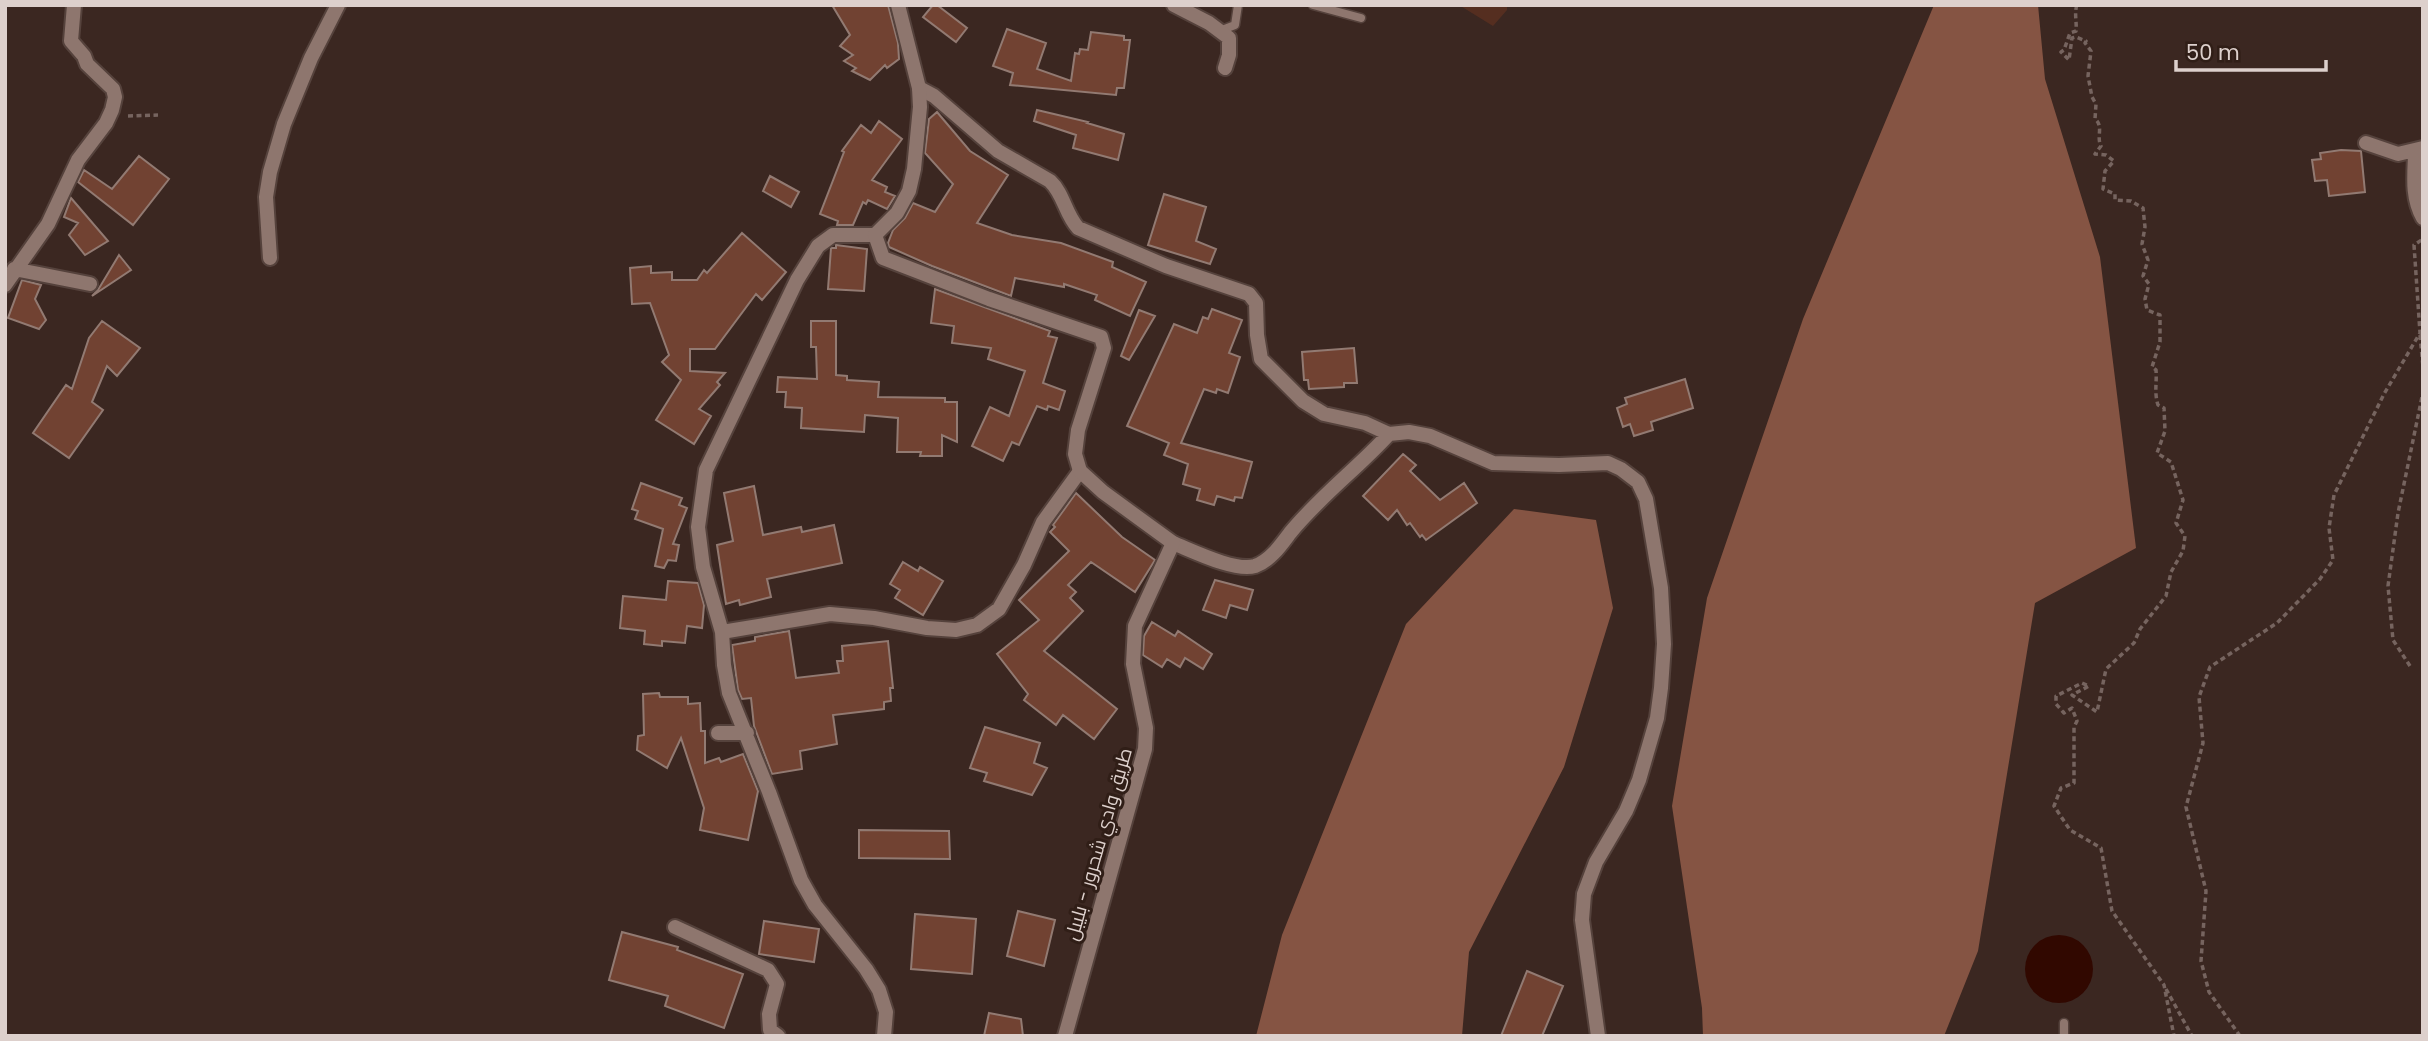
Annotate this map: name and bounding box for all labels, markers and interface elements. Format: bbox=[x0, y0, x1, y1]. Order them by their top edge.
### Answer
scale bar bbox=[2176, 28, 2326, 72]
text: 50 m bbox=[2186, 38, 2240, 67]
street label: طريق وادي شحرور - بليبل bbox=[1058, 745, 1140, 944]

